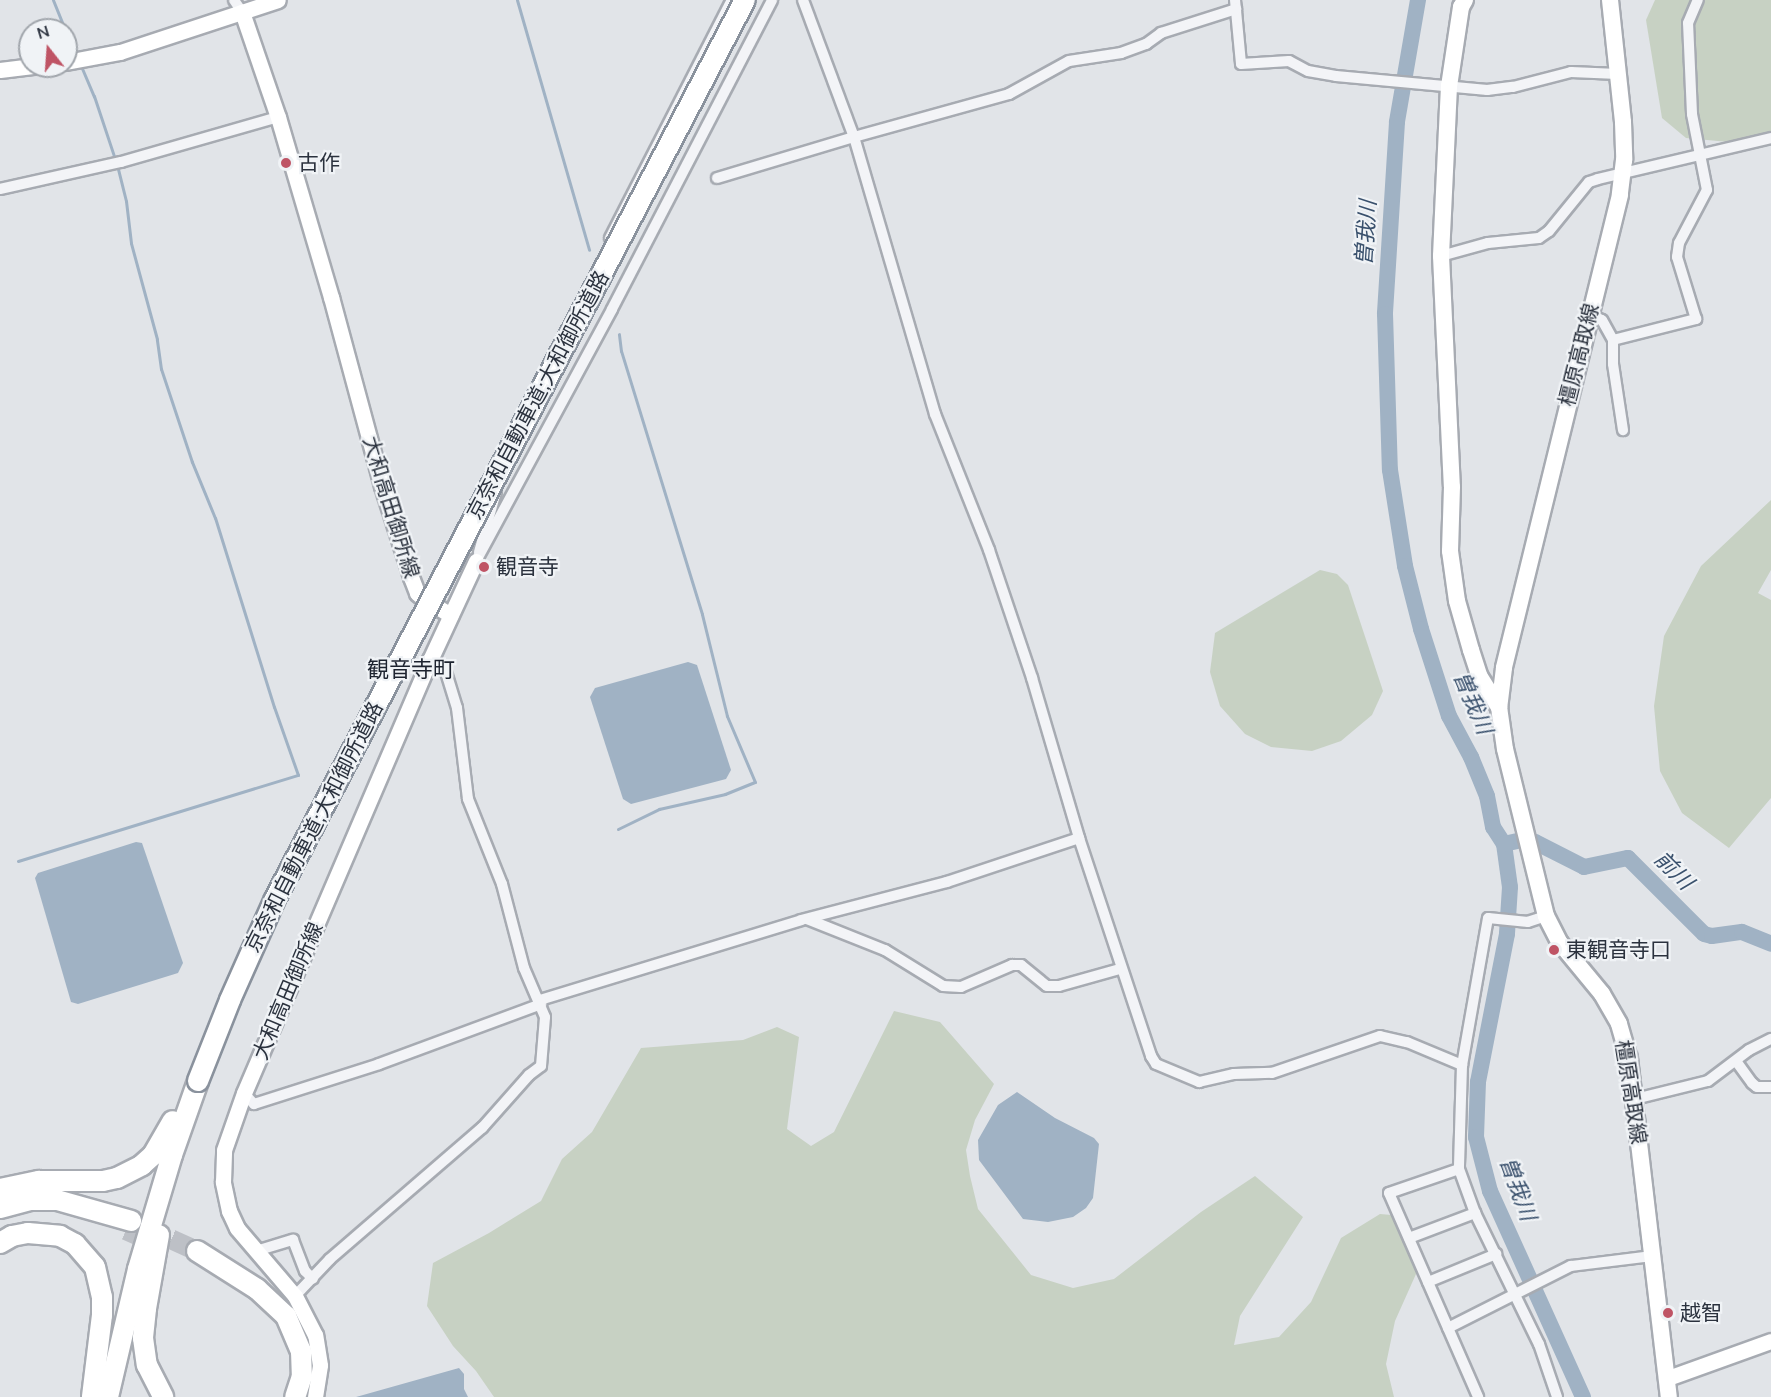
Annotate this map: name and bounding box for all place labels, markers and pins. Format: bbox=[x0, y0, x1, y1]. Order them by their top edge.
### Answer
place label: 古作 bbox=[298, 150, 340, 176]
marker: 古作 bbox=[279, 156, 293, 170]
place label: 観音寺 bbox=[496, 554, 559, 580]
marker: 観音寺 bbox=[477, 560, 491, 574]
place label: 東観音寺口 bbox=[1566, 937, 1671, 963]
marker: 東観音寺口 bbox=[1547, 943, 1561, 957]
place label: 越智 bbox=[1680, 1300, 1722, 1326]
marker: 越智 bbox=[1661, 1306, 1675, 1320]

